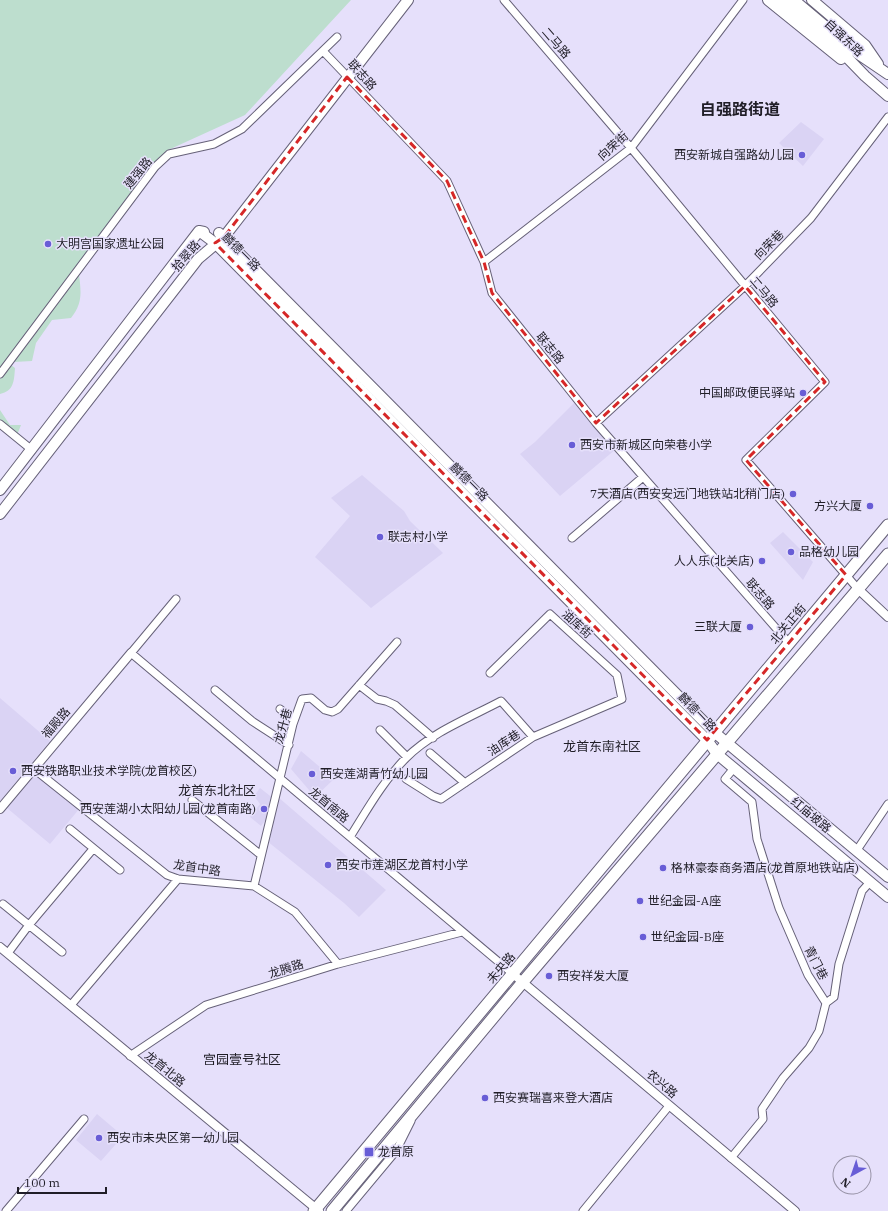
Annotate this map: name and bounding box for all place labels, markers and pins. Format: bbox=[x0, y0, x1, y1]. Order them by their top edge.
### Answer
place label: 西安新城自强路幼儿园 bbox=[674, 147, 794, 162]
marker: 西安新城自强路幼儿园 bbox=[797, 150, 807, 160]
place label: 大明宫国家遗址公园 bbox=[56, 236, 164, 251]
marker: 大明宫国家遗址公园 bbox=[43, 239, 53, 249]
place label: 中国邮政便民驿站 bbox=[699, 385, 795, 400]
marker: 中国邮政便民驿站 bbox=[798, 388, 808, 398]
place label: 西安市新城区向荣巷小学 bbox=[580, 437, 712, 452]
marker: 西安市新城区向荣巷小学 bbox=[567, 440, 577, 450]
place label: 7天酒店(西安安远门地铁站北稍门店) bbox=[590, 486, 785, 501]
marker: 7天酒店(西安安远门地铁站北稍门店) bbox=[788, 489, 798, 499]
place label: 方兴大厦 bbox=[814, 498, 862, 513]
marker: 方兴大厦 bbox=[865, 501, 875, 511]
place label: 联志村小学 bbox=[388, 529, 448, 544]
marker: 联志村小学 bbox=[375, 532, 385, 542]
place label: 品格幼儿园 bbox=[799, 544, 859, 559]
marker: 品格幼儿园 bbox=[786, 547, 796, 557]
place label: 人人乐(北关店) bbox=[674, 553, 754, 568]
marker: 人人乐(北关店) bbox=[757, 556, 767, 566]
place label: 三联大厦 bbox=[694, 619, 742, 634]
marker: 三联大厦 bbox=[745, 622, 755, 632]
place label: 西安铁路职业技术学院(龙首校区) bbox=[21, 763, 197, 778]
marker: 西安铁路职业技术学院(龙首校区) bbox=[8, 766, 18, 776]
place label: 西安莲湖青竹幼儿园 bbox=[320, 766, 428, 781]
marker: 西安莲湖青竹幼儿园 bbox=[307, 769, 317, 779]
place label: 西安莲湖小太阳幼儿园(龙首南路) bbox=[80, 801, 256, 816]
marker: 西安莲湖小太阳幼儿园(龙首南路) bbox=[259, 804, 269, 814]
place label: 西安市莲湖区龙首村小学 bbox=[336, 857, 468, 872]
marker: 西安市莲湖区龙首村小学 bbox=[323, 860, 333, 870]
place label: 格林豪泰商务酒店(龙首原地铁站店) bbox=[671, 860, 859, 875]
marker: 格林豪泰商务酒店(龙首原地铁站店) bbox=[658, 863, 668, 873]
place label: 世纪金园-A座 bbox=[648, 893, 721, 908]
marker: 世纪金园-A座 bbox=[635, 896, 645, 906]
place label: 世纪金园-B座 bbox=[651, 929, 724, 944]
marker: 世纪金园-B座 bbox=[638, 932, 648, 942]
place label: 西安祥发大厦 bbox=[557, 968, 629, 983]
marker: 西安祥发大厦 bbox=[544, 971, 554, 981]
place label: 西安赛瑞喜来登大酒店 bbox=[493, 1090, 613, 1105]
marker: 西安赛瑞喜来登大酒店 bbox=[480, 1093, 490, 1103]
place label: 西安市未央区第一幼儿园 bbox=[107, 1130, 239, 1145]
marker: 西安市未央区第一幼儿园 bbox=[94, 1133, 104, 1143]
place label: 龙首原 bbox=[378, 1144, 414, 1159]
marker: 龙首原 bbox=[363, 1146, 375, 1158]

